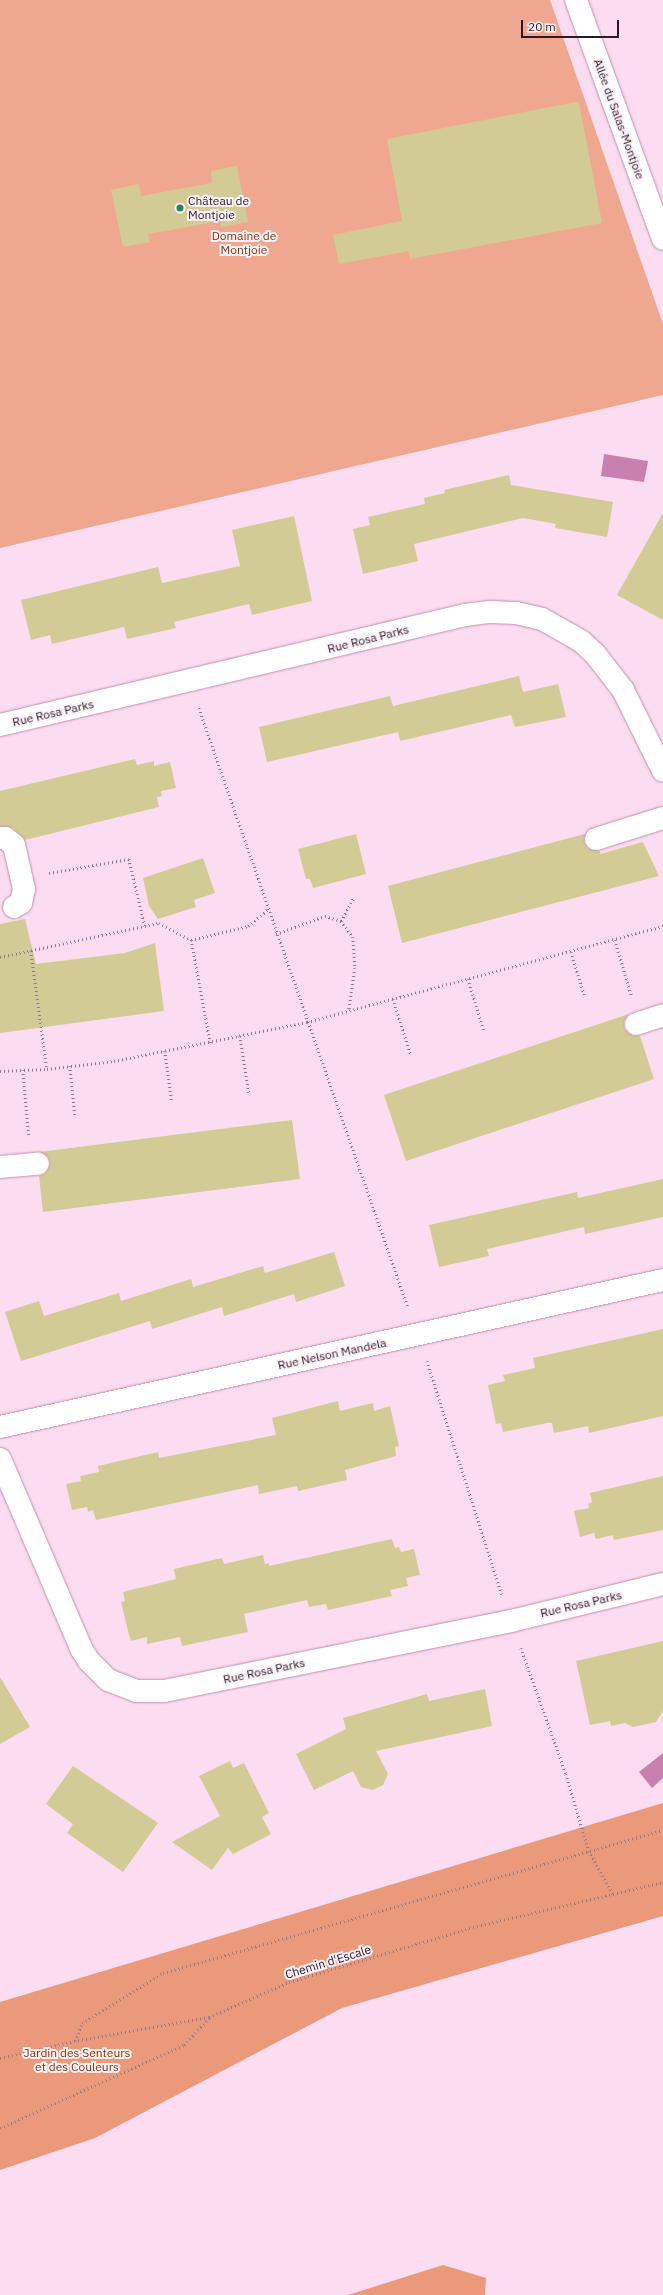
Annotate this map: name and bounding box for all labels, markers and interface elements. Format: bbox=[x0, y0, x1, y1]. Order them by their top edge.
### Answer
scale bar bbox=[523, 12, 621, 38]
text: 20 m bbox=[528, 19, 556, 34]
street label: Allée du Salas-Montjoie bbox=[590, 57, 648, 181]
place label: Château de Montjoie bbox=[188, 194, 249, 222]
marker: Château de Montjoie bbox=[175, 203, 185, 213]
park label: Domaine de Montjoie bbox=[212, 229, 276, 257]
street label: Rue Rosa Parks bbox=[326, 622, 410, 656]
street label: Rue Rosa Parks bbox=[11, 697, 95, 729]
street label: Rue Nelson Mandela bbox=[276, 1335, 388, 1373]
street label: Rue Rosa Parks bbox=[539, 1588, 623, 1620]
street label: Rue Rosa Parks bbox=[222, 1655, 306, 1687]
street label: Chemin d'Escale bbox=[283, 1942, 373, 1982]
park label: Jardin des Senteurs et des Couleurs bbox=[24, 2046, 130, 2074]

